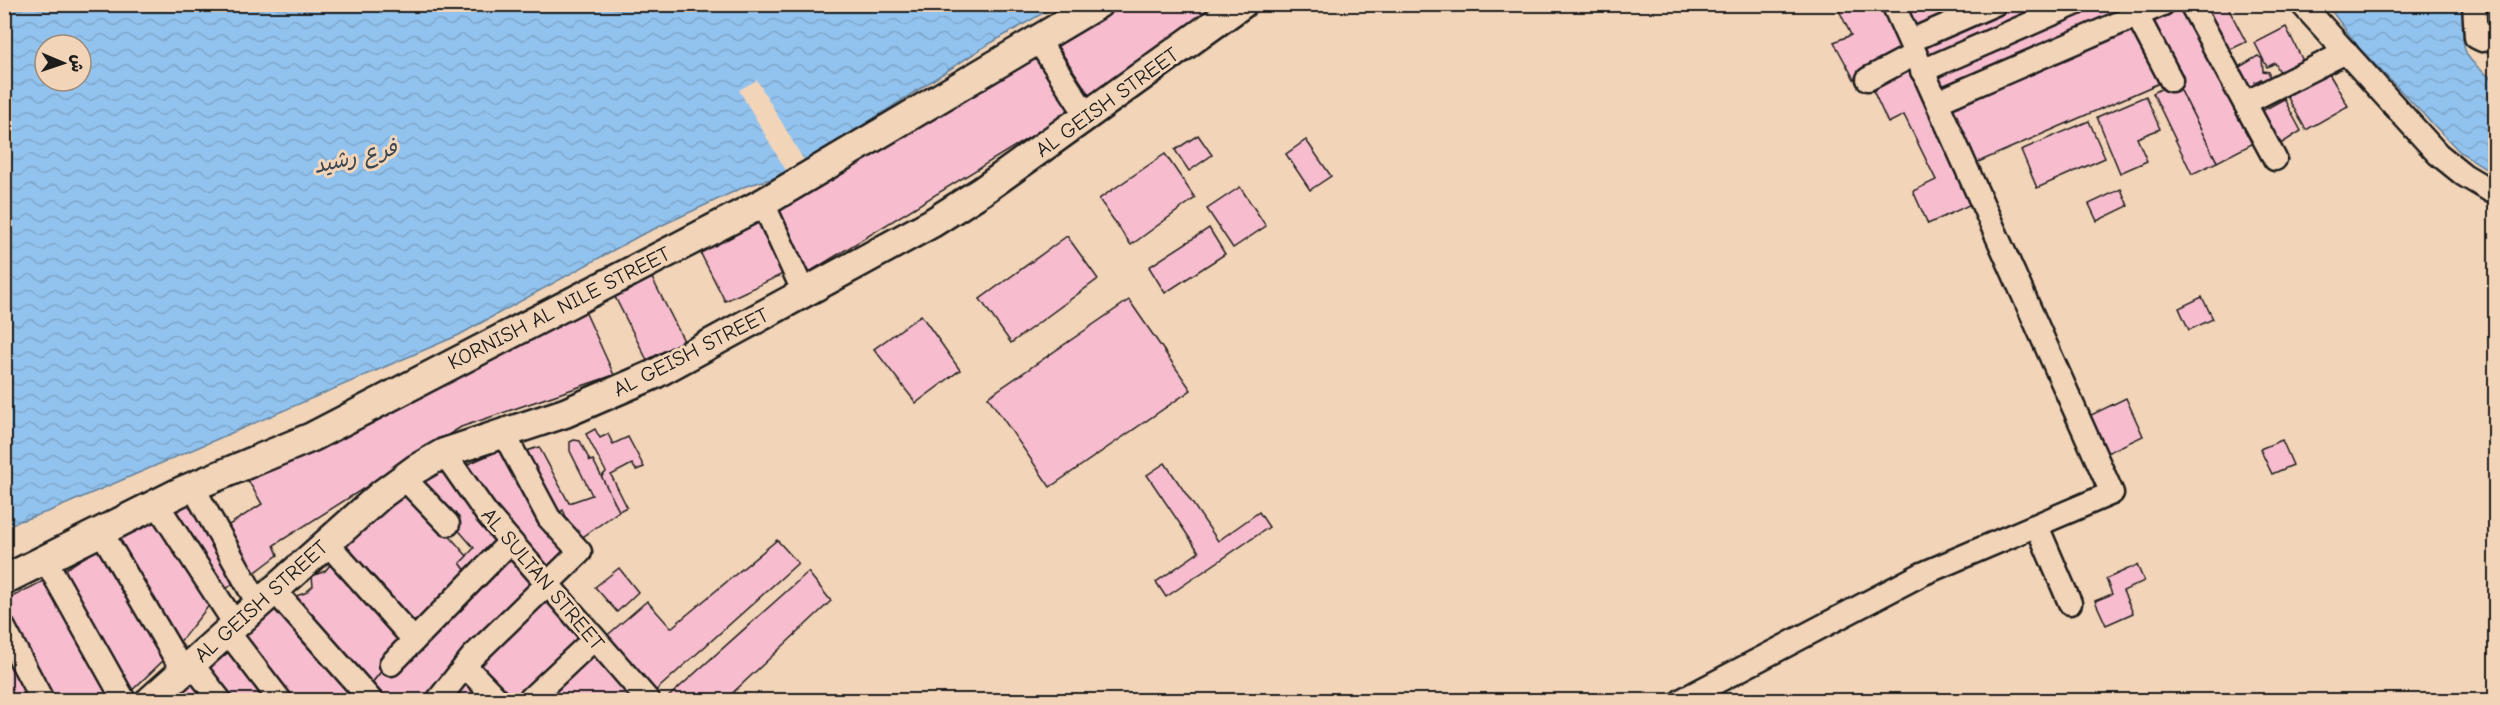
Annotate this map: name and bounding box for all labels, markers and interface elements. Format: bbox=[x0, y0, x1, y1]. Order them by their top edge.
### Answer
north arrow bbox=[33, 33, 93, 93]
street label: AL GEISH STREET bbox=[1031, 42, 1183, 162]
text: ش bbox=[68, 54, 86, 73]
water label: فرع رشيد bbox=[311, 135, 401, 181]
street label: KORNISH AL NILE STREET bbox=[444, 241, 674, 375]
street label: AL GEISH STREET bbox=[609, 303, 773, 401]
street label: AL SULTAN STREET bbox=[477, 503, 609, 655]
street label: AL GEISH STREET bbox=[190, 535, 333, 667]

